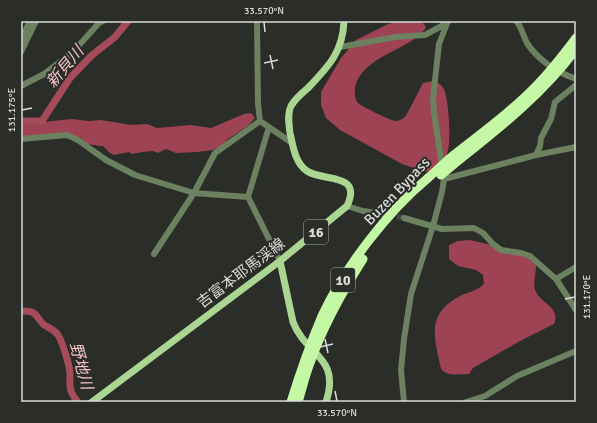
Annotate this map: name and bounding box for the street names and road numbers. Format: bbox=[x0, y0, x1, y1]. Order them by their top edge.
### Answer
street label: Buzen Bypass bbox=[360, 153, 434, 229]
road number: 16 bbox=[304, 220, 328, 244]
street label: 吉富本耶馬渓線 bbox=[194, 234, 288, 312]
road number: 10 bbox=[331, 268, 355, 292]

